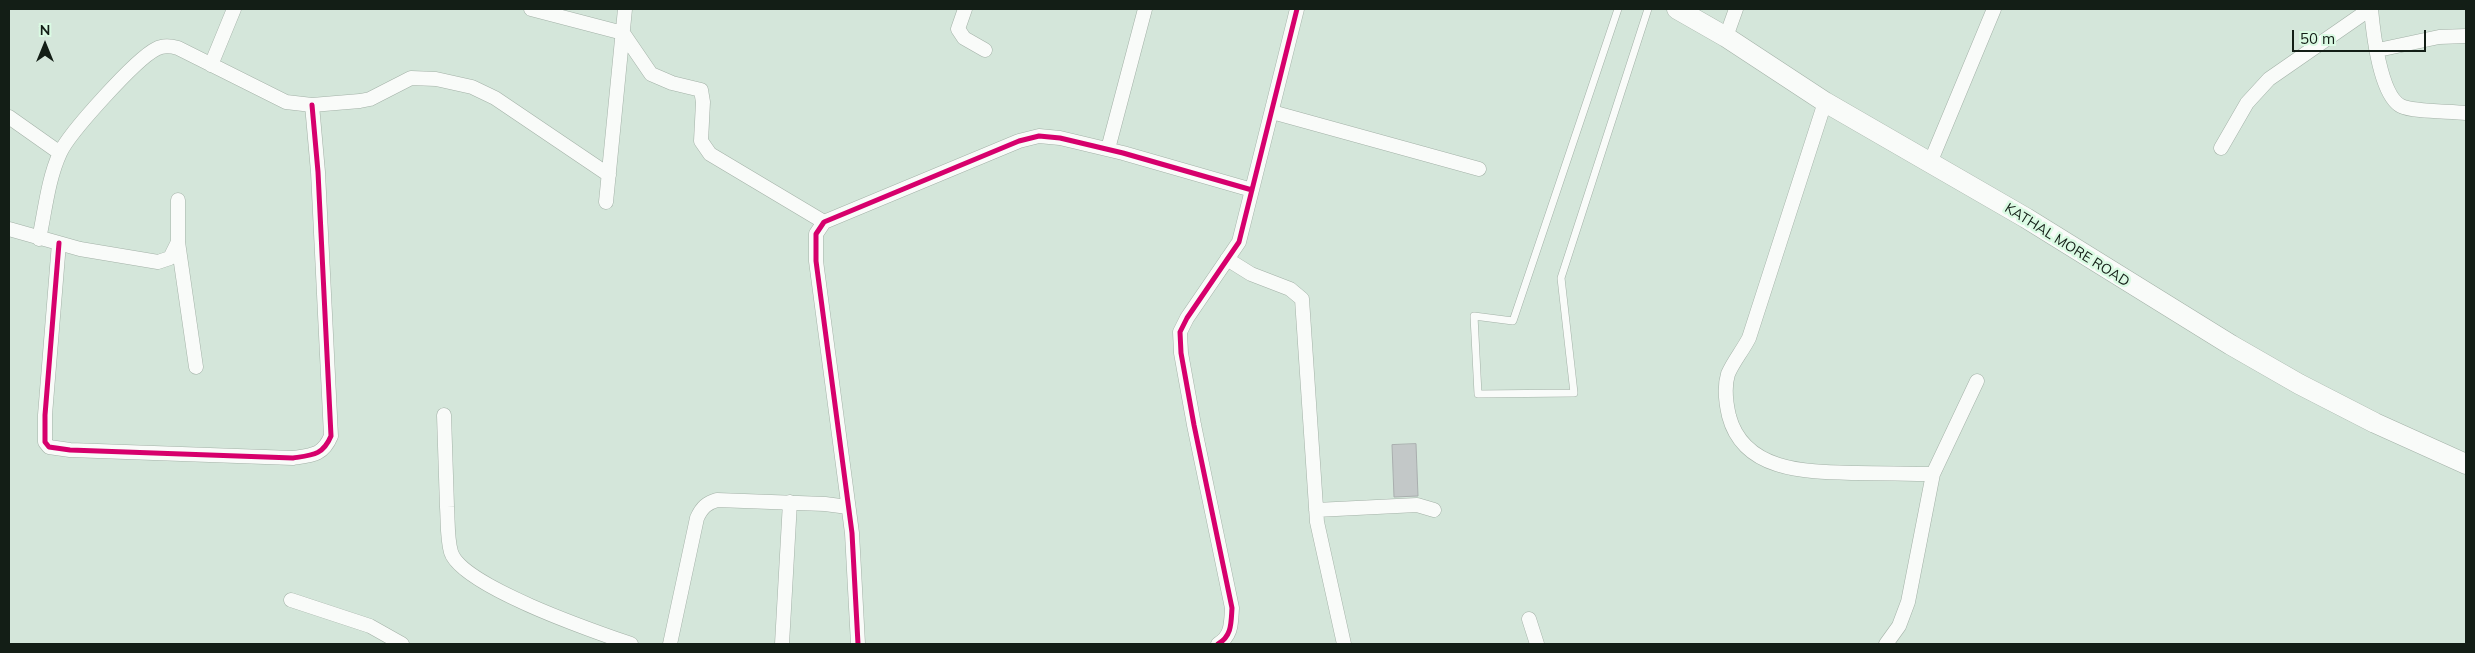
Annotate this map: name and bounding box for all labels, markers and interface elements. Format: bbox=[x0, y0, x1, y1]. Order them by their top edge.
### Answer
north arrow bbox=[20, 20, 70, 70]
scale bar bbox=[2295, 20, 2429, 52]
text: N bbox=[40, 21, 50, 39]
text: 50 m bbox=[2300, 29, 2335, 48]
street label: KATHAL MORE ROAD bbox=[2002, 200, 2132, 290]

